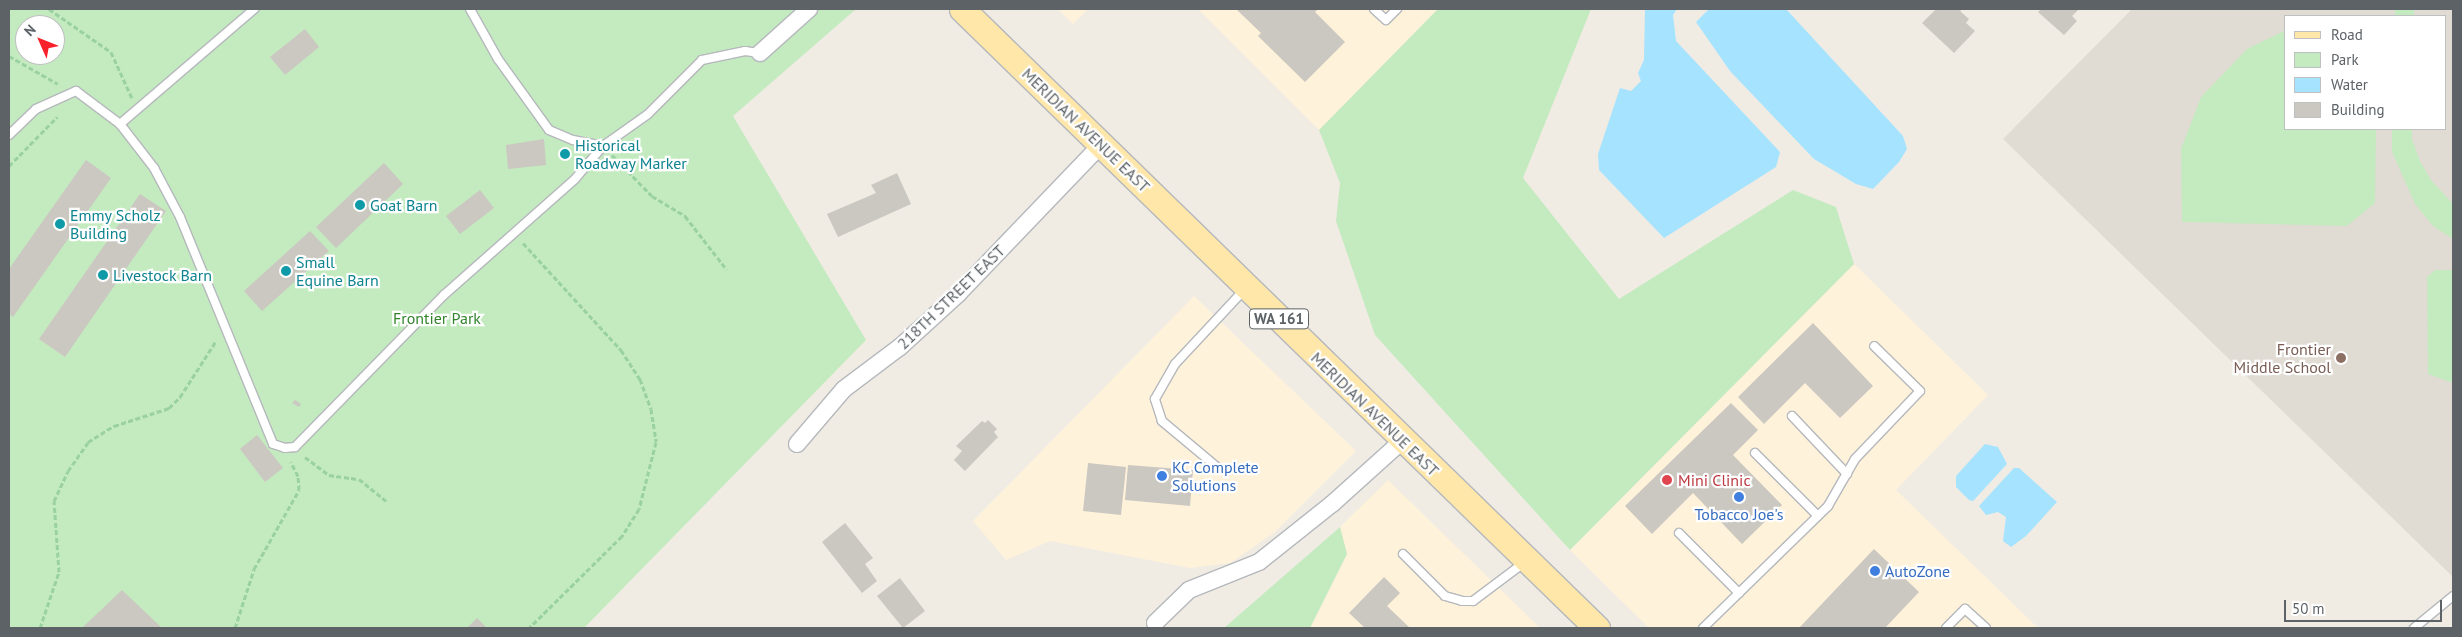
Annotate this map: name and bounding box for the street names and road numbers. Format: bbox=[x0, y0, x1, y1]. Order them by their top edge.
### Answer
street label: MERIDIAN AVENUE EAST bbox=[1018, 64, 1154, 196]
street label: 218TH STREET EAST bbox=[893, 241, 1009, 353]
road number: WA 161 bbox=[1248, 306, 1310, 332]
street label: MERIDIAN AVENUE EAST bbox=[1307, 348, 1443, 480]

